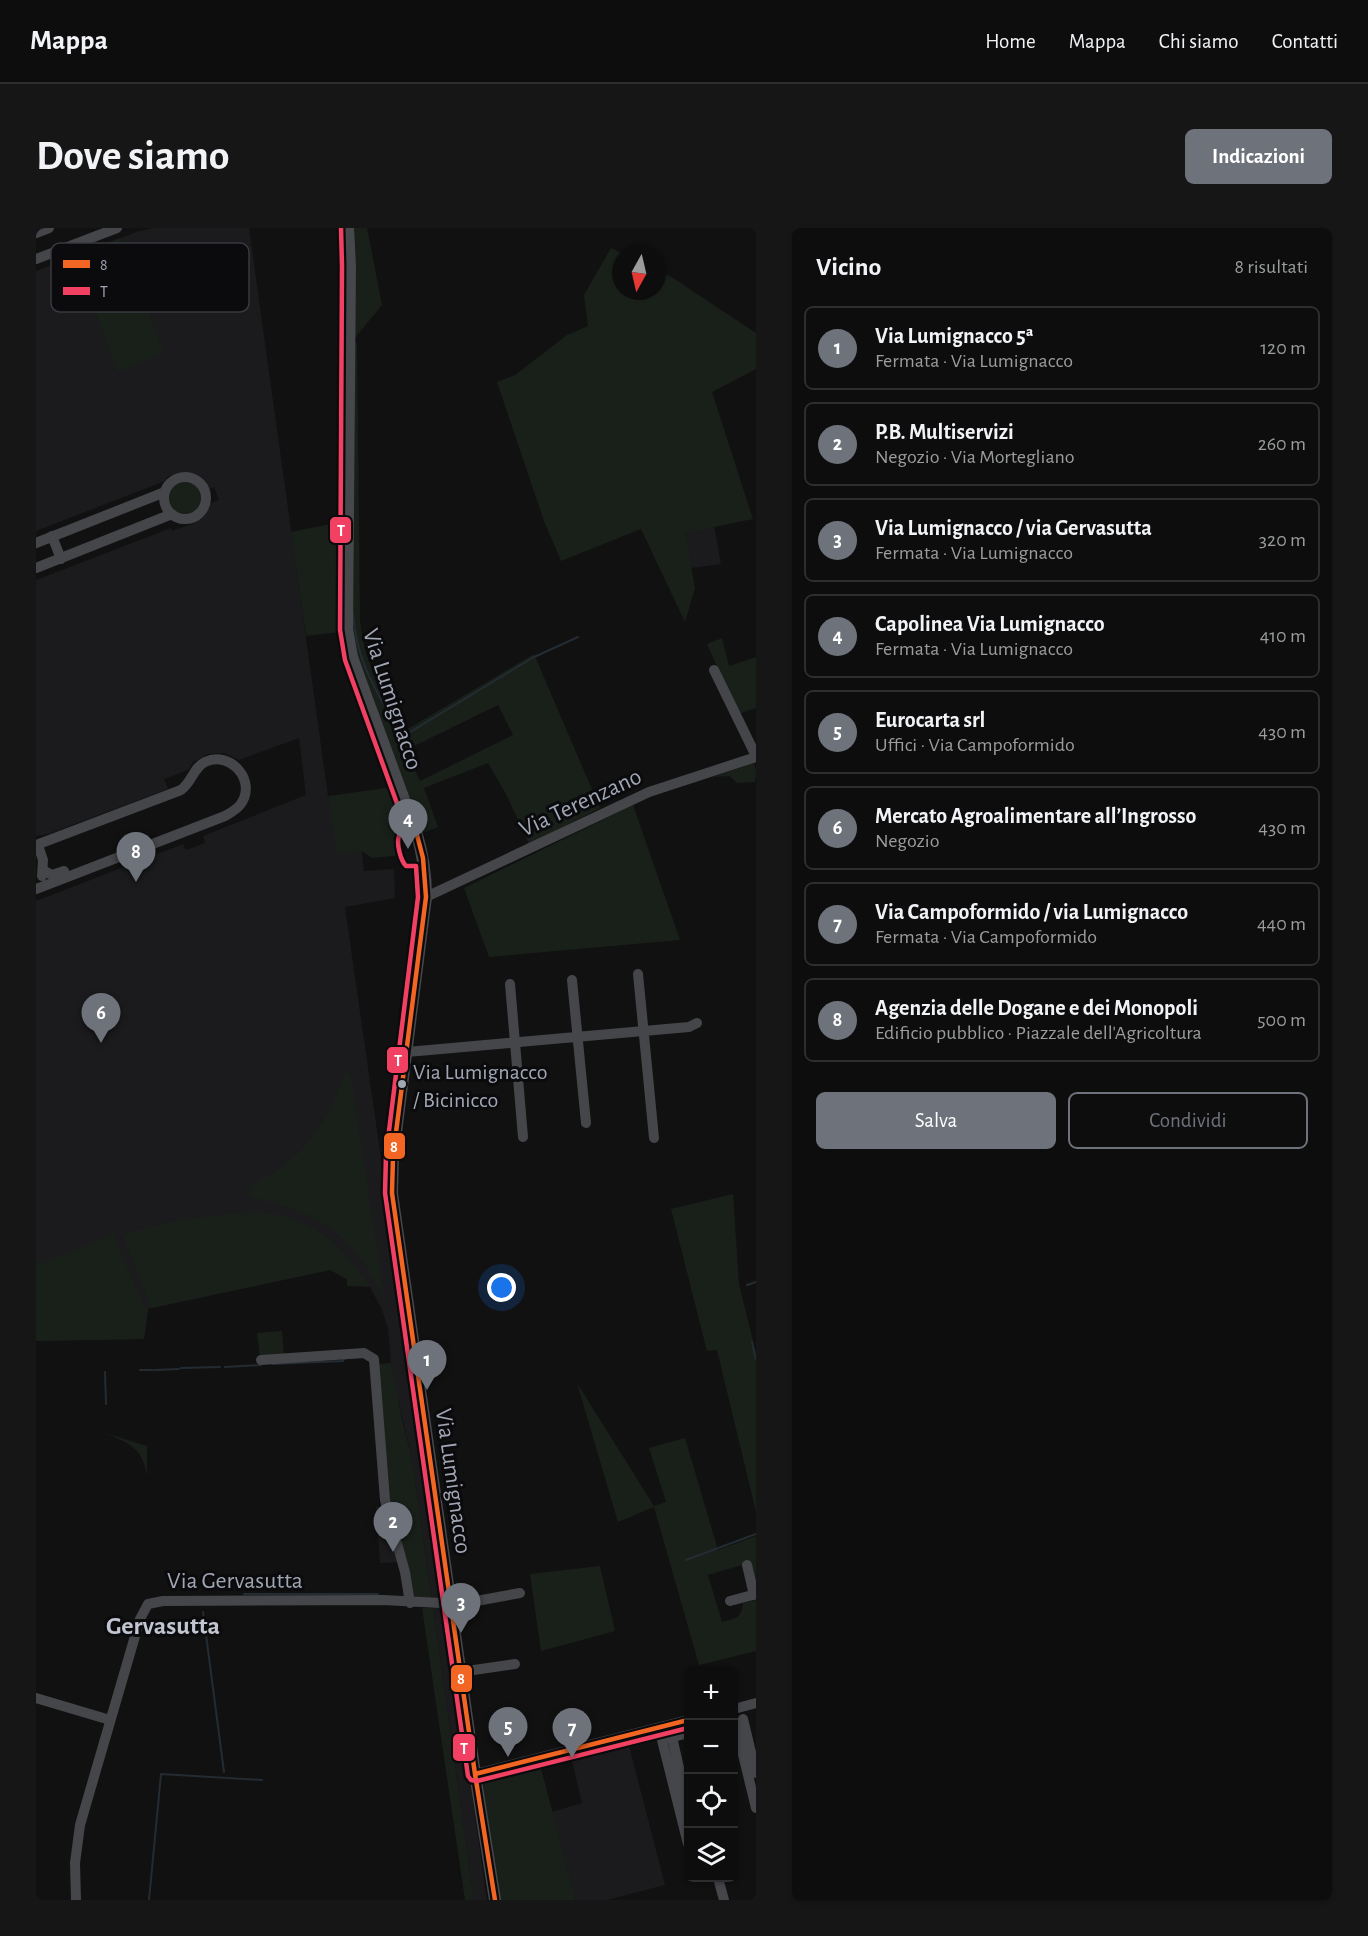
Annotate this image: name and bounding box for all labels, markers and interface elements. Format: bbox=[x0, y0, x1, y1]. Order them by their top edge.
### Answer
text: Mappa bbox=[30, 27, 108, 55]
text: Home bbox=[985, 31, 1036, 52]
text: Mappa bbox=[1069, 31, 1126, 52]
text: Chi siamo bbox=[1159, 31, 1239, 52]
text: Contatti bbox=[1272, 31, 1338, 52]
button: Indicazioni bbox=[1185, 129, 1332, 184]
text: Dove siamo bbox=[36, 135, 230, 177]
legend bbox=[51, 243, 249, 312]
north arrow bbox=[612, 246, 666, 300]
text: Vicino bbox=[816, 254, 881, 280]
text: 8 bbox=[100, 257, 108, 273]
text: 8 risultati bbox=[1235, 257, 1308, 277]
text: T bbox=[100, 284, 108, 300]
text: Via Lumignacco 5ª bbox=[875, 325, 1033, 347]
text: 1 bbox=[834, 338, 841, 358]
text: 120 m bbox=[1260, 338, 1306, 358]
text: Fermata · Via Lumignacco bbox=[875, 351, 1073, 371]
text: P.B. Multiservizi bbox=[875, 421, 1014, 443]
text: 2 bbox=[833, 434, 842, 454]
text: 260 m bbox=[1258, 434, 1306, 454]
text: Negozio · Via Mortegliano bbox=[875, 447, 1075, 467]
line badge: T bbox=[329, 516, 352, 544]
text: Via Lumignacco / via Gervasutta bbox=[875, 517, 1152, 539]
text: T bbox=[337, 523, 345, 539]
text: 3 bbox=[833, 530, 842, 550]
text: 320 m bbox=[1259, 530, 1306, 550]
text: Fermata · Via Lumignacco bbox=[875, 543, 1073, 563]
text: Capolinea Via Lumignacco bbox=[875, 613, 1105, 635]
street label: Via Lumignacco bbox=[358, 626, 426, 773]
text: 4 bbox=[832, 626, 843, 646]
text: 410 m bbox=[1260, 626, 1306, 646]
text: Fermata · Via Lumignacco bbox=[875, 639, 1073, 659]
text: Eurocarta srl bbox=[875, 709, 985, 731]
text: 5 bbox=[833, 722, 842, 742]
text: 430 m bbox=[1258, 722, 1306, 742]
text: Uffici · Via Campoformido bbox=[875, 735, 1075, 755]
street label: Via Terenzano bbox=[516, 764, 645, 842]
pin: 4 bbox=[388, 800, 428, 849]
text: Mercato Agroalimentare all’Ingrosso bbox=[875, 805, 1196, 827]
text: 6 bbox=[833, 818, 842, 838]
text: 430 m bbox=[1258, 818, 1306, 838]
text: Negozio bbox=[875, 831, 939, 851]
pin: 8 bbox=[116, 832, 156, 882]
text: Via Campoformido / via Lumignacco bbox=[875, 901, 1188, 923]
text: 7 bbox=[833, 914, 842, 934]
text: 440 m bbox=[1257, 914, 1306, 934]
text: Fermata · Via Campoformido bbox=[875, 927, 1097, 947]
pin: 6 bbox=[82, 994, 120, 1043]
text: Agenzia delle Dogane e dei Monopoli bbox=[875, 997, 1198, 1019]
text: 8 bbox=[833, 1010, 842, 1030]
text: 500 m bbox=[1257, 1010, 1306, 1030]
text: Edificio pubblico · Piazzale dell'Agricoltura bbox=[875, 1023, 1202, 1043]
line badge: T bbox=[386, 1046, 409, 1074]
text: T bbox=[394, 1053, 402, 1069]
place label: Via Lumignacco / Bicinicco bbox=[413, 1061, 548, 1111]
marker: Via Lumignacco / Bicinicco bbox=[396, 1078, 408, 1090]
button: Salva bbox=[816, 1092, 1056, 1149]
button: Condividi bbox=[1068, 1092, 1308, 1149]
line badge: 8 bbox=[383, 1132, 406, 1160]
text: 8 bbox=[390, 1139, 398, 1155]
your location bbox=[487, 1273, 516, 1302]
pin: 1 bbox=[408, 1340, 446, 1390]
street label: Via Lumignacco bbox=[431, 1407, 475, 1555]
pin: 2 bbox=[374, 1502, 412, 1552]
street label: Via Gervasutta bbox=[167, 1569, 303, 1593]
pin: 3 bbox=[442, 1584, 480, 1633]
district label: Gervasutta bbox=[106, 1613, 220, 1639]
line badge: 8 bbox=[450, 1664, 473, 1693]
map controls bbox=[684, 1666, 738, 1882]
button: + bbox=[684, 1666, 738, 1720]
text: 8 bbox=[457, 1671, 465, 1687]
pin: 5 bbox=[488, 1708, 528, 1757]
pin: 7 bbox=[552, 1708, 592, 1758]
button: − bbox=[684, 1720, 738, 1774]
line badge: T bbox=[452, 1733, 476, 1762]
text: T bbox=[460, 1741, 468, 1757]
button: locate bbox=[684, 1774, 738, 1828]
button: layers bbox=[684, 1828, 738, 1882]

